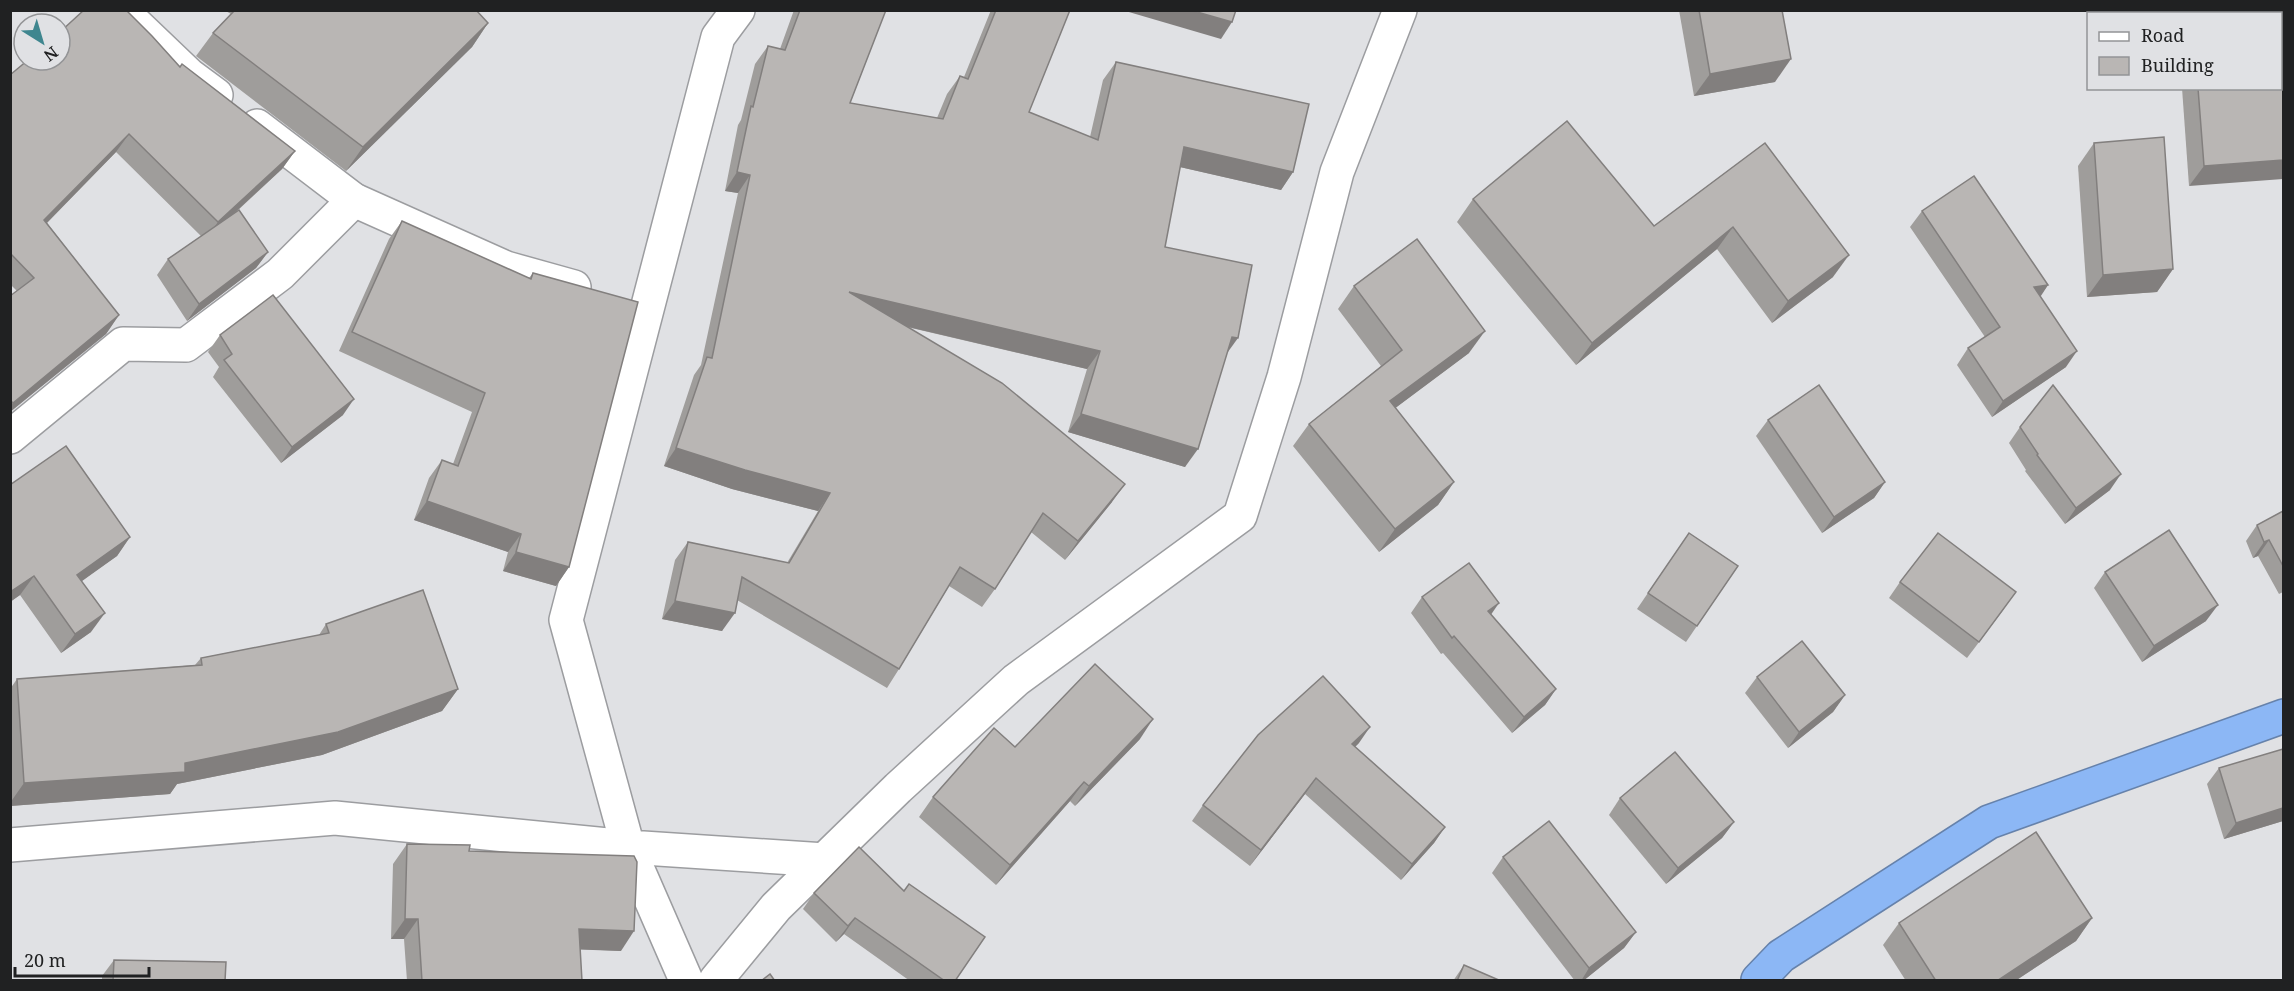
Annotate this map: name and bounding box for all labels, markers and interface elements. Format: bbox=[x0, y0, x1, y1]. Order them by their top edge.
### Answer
north arrow bbox=[12, 12, 72, 72]
legend bbox=[2087, 12, 2282, 90]
text: Road bbox=[2141, 23, 2184, 47]
text: N bbox=[39, 41, 63, 67]
text: Building bbox=[2141, 53, 2214, 77]
scale bar bbox=[15, 940, 148, 978]
text: 20 m bbox=[24, 948, 66, 972]

